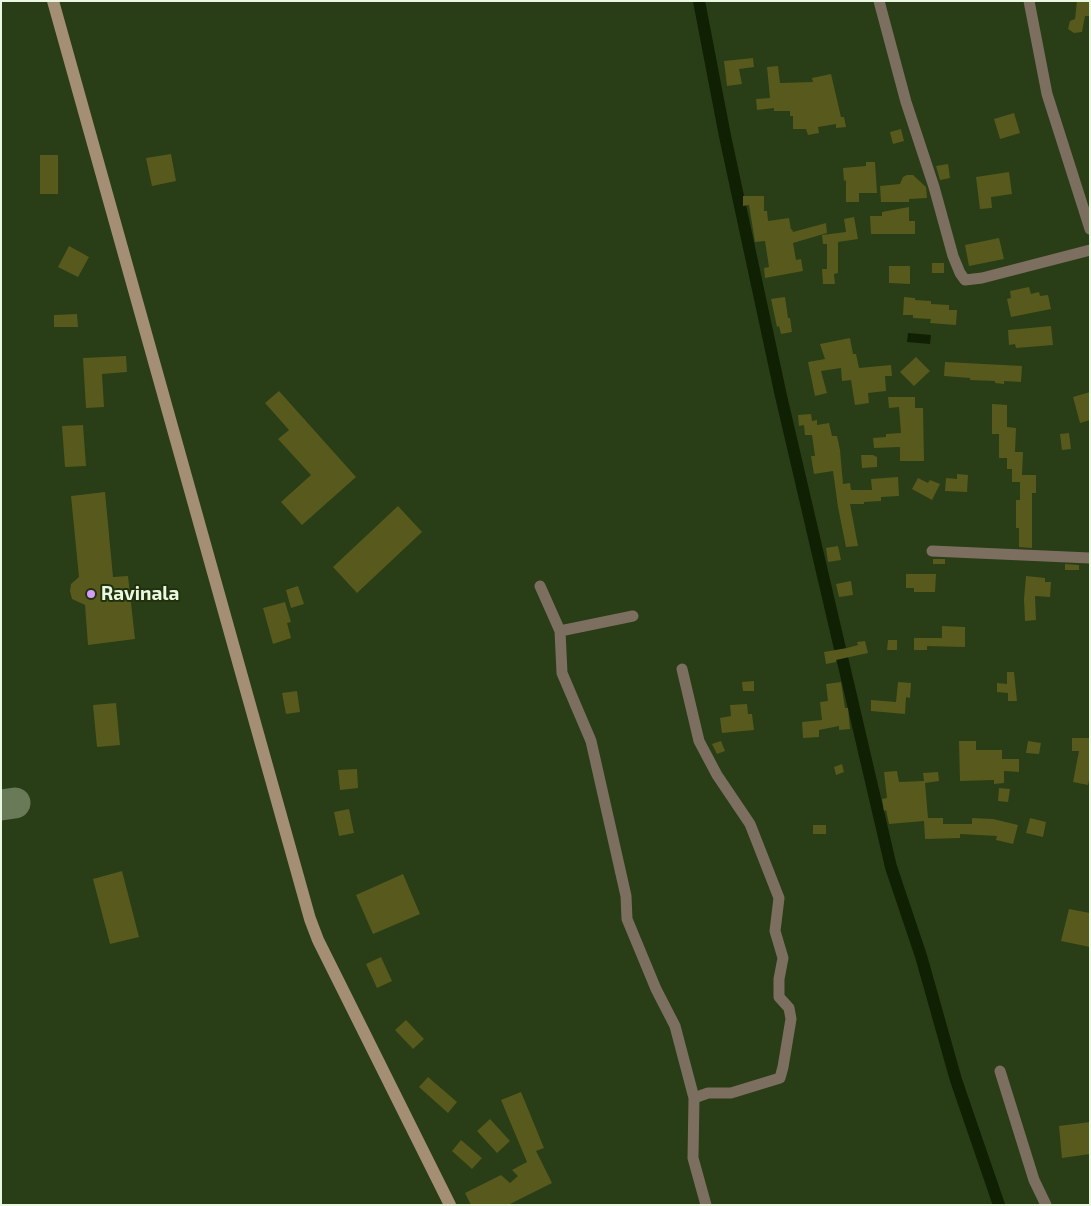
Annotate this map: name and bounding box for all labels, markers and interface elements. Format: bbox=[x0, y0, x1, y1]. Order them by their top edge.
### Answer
place label: Ravinala bbox=[101, 583, 179, 605]
marker: Ravinala bbox=[85, 588, 97, 600]

